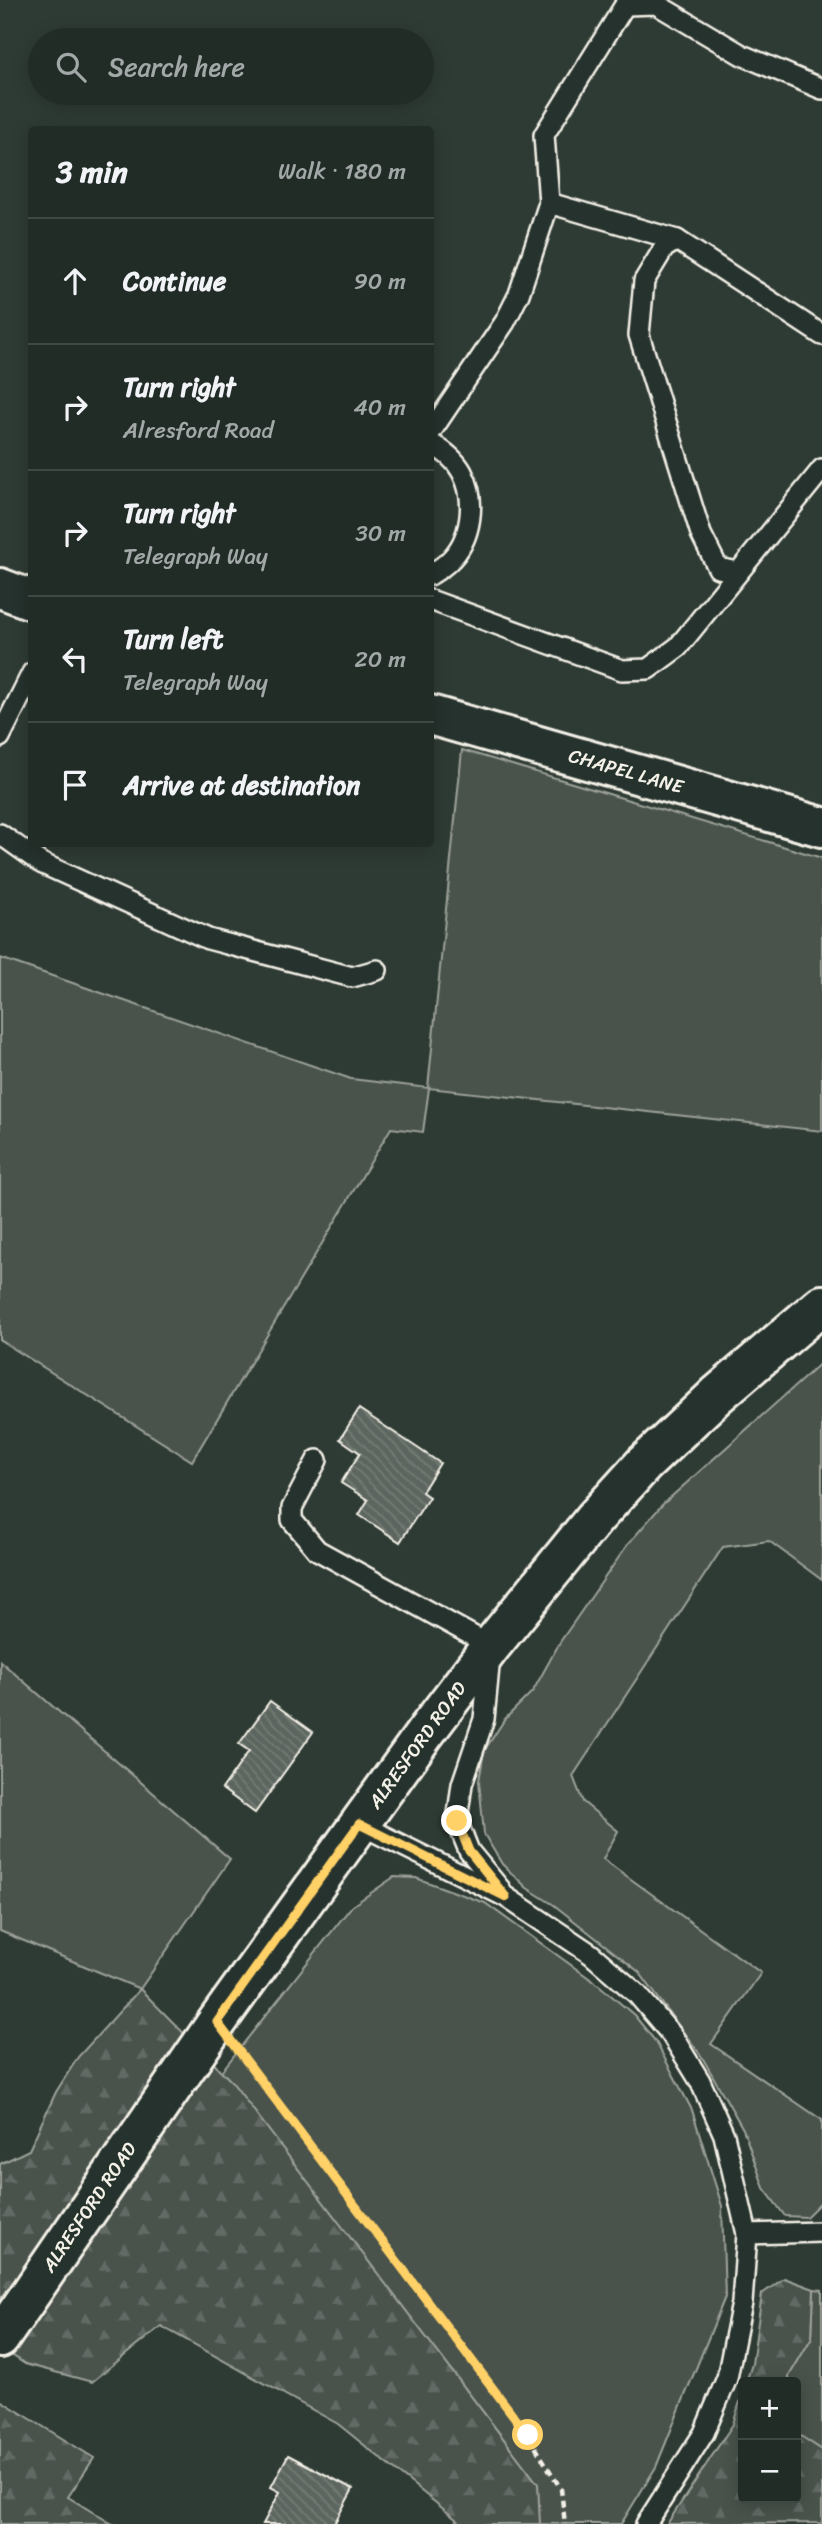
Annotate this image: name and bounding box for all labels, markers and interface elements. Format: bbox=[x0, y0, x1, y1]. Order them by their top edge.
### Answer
search box bbox=[28, 28, 434, 105]
text: Search here bbox=[108, 44, 245, 90]
icon: search bbox=[52, 48, 90, 86]
text: 3 min bbox=[56, 145, 128, 199]
text: Walk · 180 m bbox=[278, 151, 406, 192]
text: Continue bbox=[123, 258, 226, 304]
text: 90 m bbox=[354, 261, 406, 302]
icon: ahead bbox=[56, 262, 94, 300]
text: Turn right bbox=[123, 364, 236, 410]
text: 40 m bbox=[353, 387, 406, 428]
icon: right bbox=[56, 388, 94, 426]
text: Alresford Road bbox=[123, 410, 274, 451]
text: Turn right bbox=[123, 490, 236, 536]
text: 30 m bbox=[355, 513, 406, 554]
icon: right bbox=[56, 514, 94, 552]
text: Telegraph Way bbox=[123, 536, 268, 577]
text: Turn left bbox=[123, 616, 223, 662]
text: 20 m bbox=[355, 639, 406, 680]
icon: left bbox=[56, 640, 94, 678]
text: Telegraph Way bbox=[123, 662, 268, 703]
street label: CHAPEL LANE bbox=[565, 739, 689, 804]
text: Arrive at destination bbox=[123, 762, 360, 808]
icon: arrive bbox=[56, 766, 94, 804]
street label: ALRESFORD ROAD bbox=[359, 1673, 475, 1817]
route end bbox=[441, 1805, 472, 1836]
street label: ALRESFORD ROAD bbox=[32, 2134, 145, 2280]
map controls bbox=[738, 2377, 801, 2503]
button: + bbox=[738, 2377, 801, 2440]
route start bbox=[512, 2419, 543, 2450]
button: − bbox=[738, 2440, 801, 2503]

